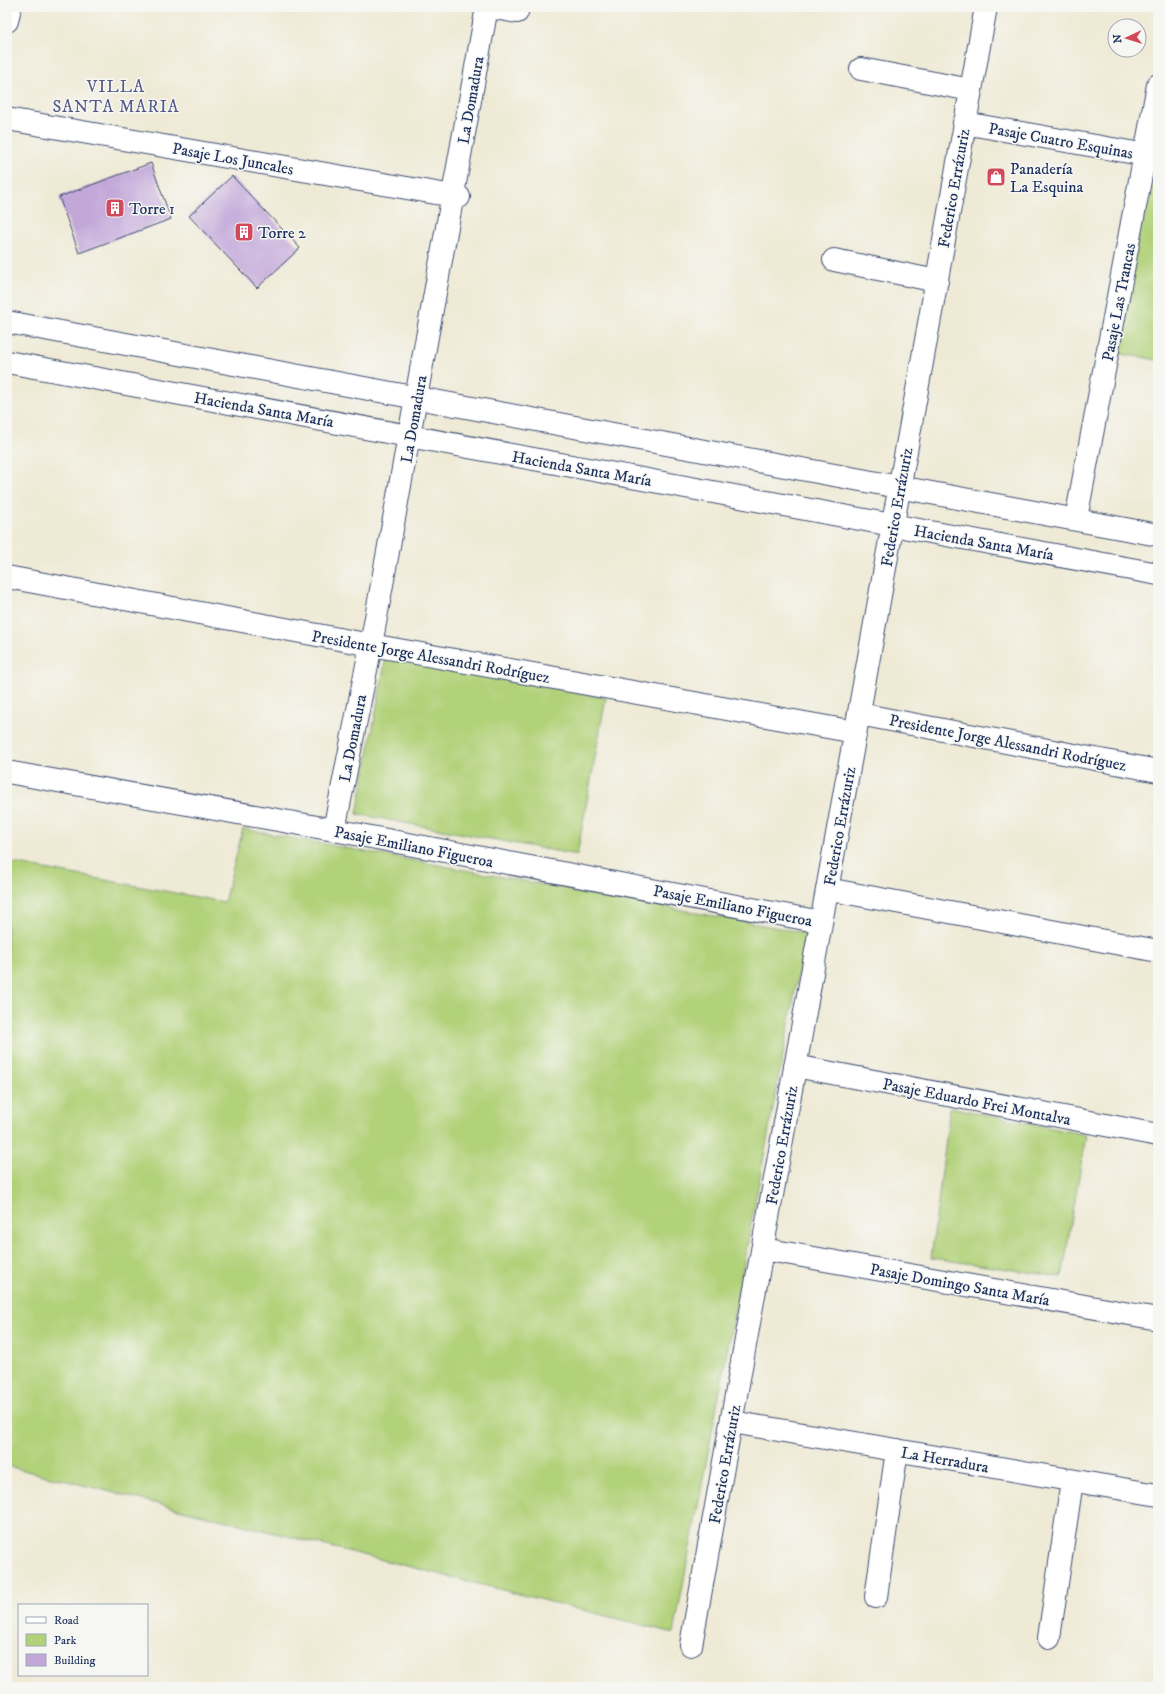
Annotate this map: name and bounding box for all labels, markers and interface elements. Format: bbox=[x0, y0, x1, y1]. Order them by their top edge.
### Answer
north arrow bbox=[1107, 18, 1147, 58]
text: N bbox=[1111, 34, 1125, 44]
street label: La Domadura bbox=[453, 55, 489, 146]
district label: VILLA SANTA MARIA bbox=[52, 76, 180, 118]
street label: Pasaje Cuatro Esquinas bbox=[987, 118, 1135, 164]
street label: Federico Errázuriz bbox=[934, 127, 974, 249]
street label: Pasaje Los Juncales bbox=[171, 138, 295, 179]
place label: Panadería La Esquina bbox=[1010, 159, 1084, 197]
shop icon: Panadería La Esquina bbox=[985, 166, 1007, 188]
building icon: Torre 1 bbox=[104, 197, 126, 219]
place label: Torre 1 bbox=[129, 199, 175, 219]
building icon: Torre 2 bbox=[233, 221, 255, 243]
place label: Torre 2 bbox=[258, 223, 306, 243]
street label: Pasaje Las Trancas bbox=[1098, 241, 1140, 363]
street label: La Domadura bbox=[396, 374, 432, 465]
street label: Hacienda Santa María bbox=[192, 388, 335, 432]
street label: Federico Errázuriz bbox=[877, 446, 917, 568]
street label: Hacienda Santa María bbox=[510, 447, 653, 491]
street label: Hacienda Santa María bbox=[912, 521, 1055, 565]
street label: Presidente Jorge Alessandri Rodríguez bbox=[310, 626, 551, 688]
street label: La Domadura bbox=[335, 693, 371, 784]
street label: Presidente Jorge Alessandri Rodríguez bbox=[887, 710, 1128, 776]
street label: Federico Errázuriz bbox=[820, 765, 860, 887]
street label: Pasaje Emiliano Figueroa bbox=[333, 822, 495, 872]
street label: Pasaje Emiliano Figueroa bbox=[652, 881, 814, 931]
street label: Pasaje Eduardo Frei Montalva bbox=[881, 1074, 1073, 1130]
street label: Federico Errázuriz bbox=[762, 1084, 802, 1206]
street label: Pasaje Domingo Santa María bbox=[868, 1259, 1052, 1311]
street label: Federico Errázuriz bbox=[705, 1403, 745, 1525]
street label: La Herradura bbox=[899, 1442, 990, 1478]
legend bbox=[18, 1604, 148, 1676]
text: Road bbox=[54, 1613, 79, 1628]
text: Park bbox=[54, 1633, 76, 1648]
text: Building bbox=[54, 1653, 95, 1668]

